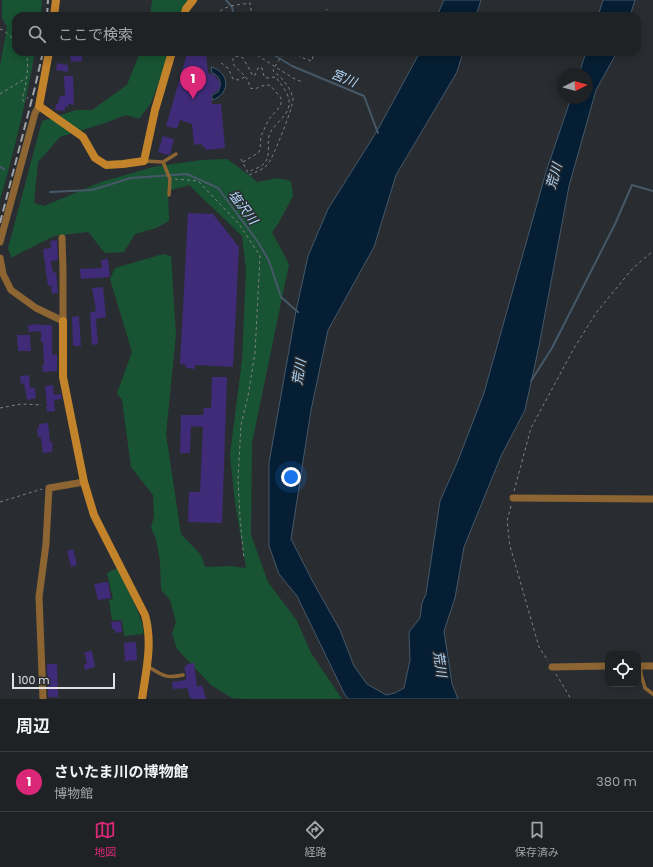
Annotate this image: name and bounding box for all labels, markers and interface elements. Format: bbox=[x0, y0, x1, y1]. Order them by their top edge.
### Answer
search box bbox=[12, 12, 641, 56]
icon: search bbox=[26, 23, 48, 45]
text: ここで検索 bbox=[58, 24, 133, 45]
water label: 宮川 bbox=[328, 64, 361, 92]
pin: 1 bbox=[180, 66, 206, 99]
north arrow bbox=[557, 68, 593, 104]
water label: 荒川 bbox=[541, 159, 567, 191]
water label: 塩沢川 bbox=[224, 186, 264, 230]
water label: 荒川 bbox=[288, 356, 311, 386]
your location bbox=[281, 467, 301, 487]
water label: 荒川 bbox=[429, 650, 451, 680]
map controls bbox=[605, 651, 641, 687]
button: locate bbox=[605, 651, 641, 687]
scale bar bbox=[12, 671, 115, 690]
text: 100 m bbox=[18, 672, 50, 688]
text: 周辺 bbox=[16, 714, 50, 738]
text: さいたま川の博物館 bbox=[54, 761, 189, 782]
text: 1 bbox=[27, 772, 31, 791]
text: 380 m bbox=[596, 772, 637, 791]
text: 博物館 bbox=[54, 784, 93, 803]
tab: 地図 bbox=[94, 819, 116, 861]
tab: 経路 bbox=[304, 819, 326, 861]
tab: 保存済み bbox=[515, 819, 559, 861]

